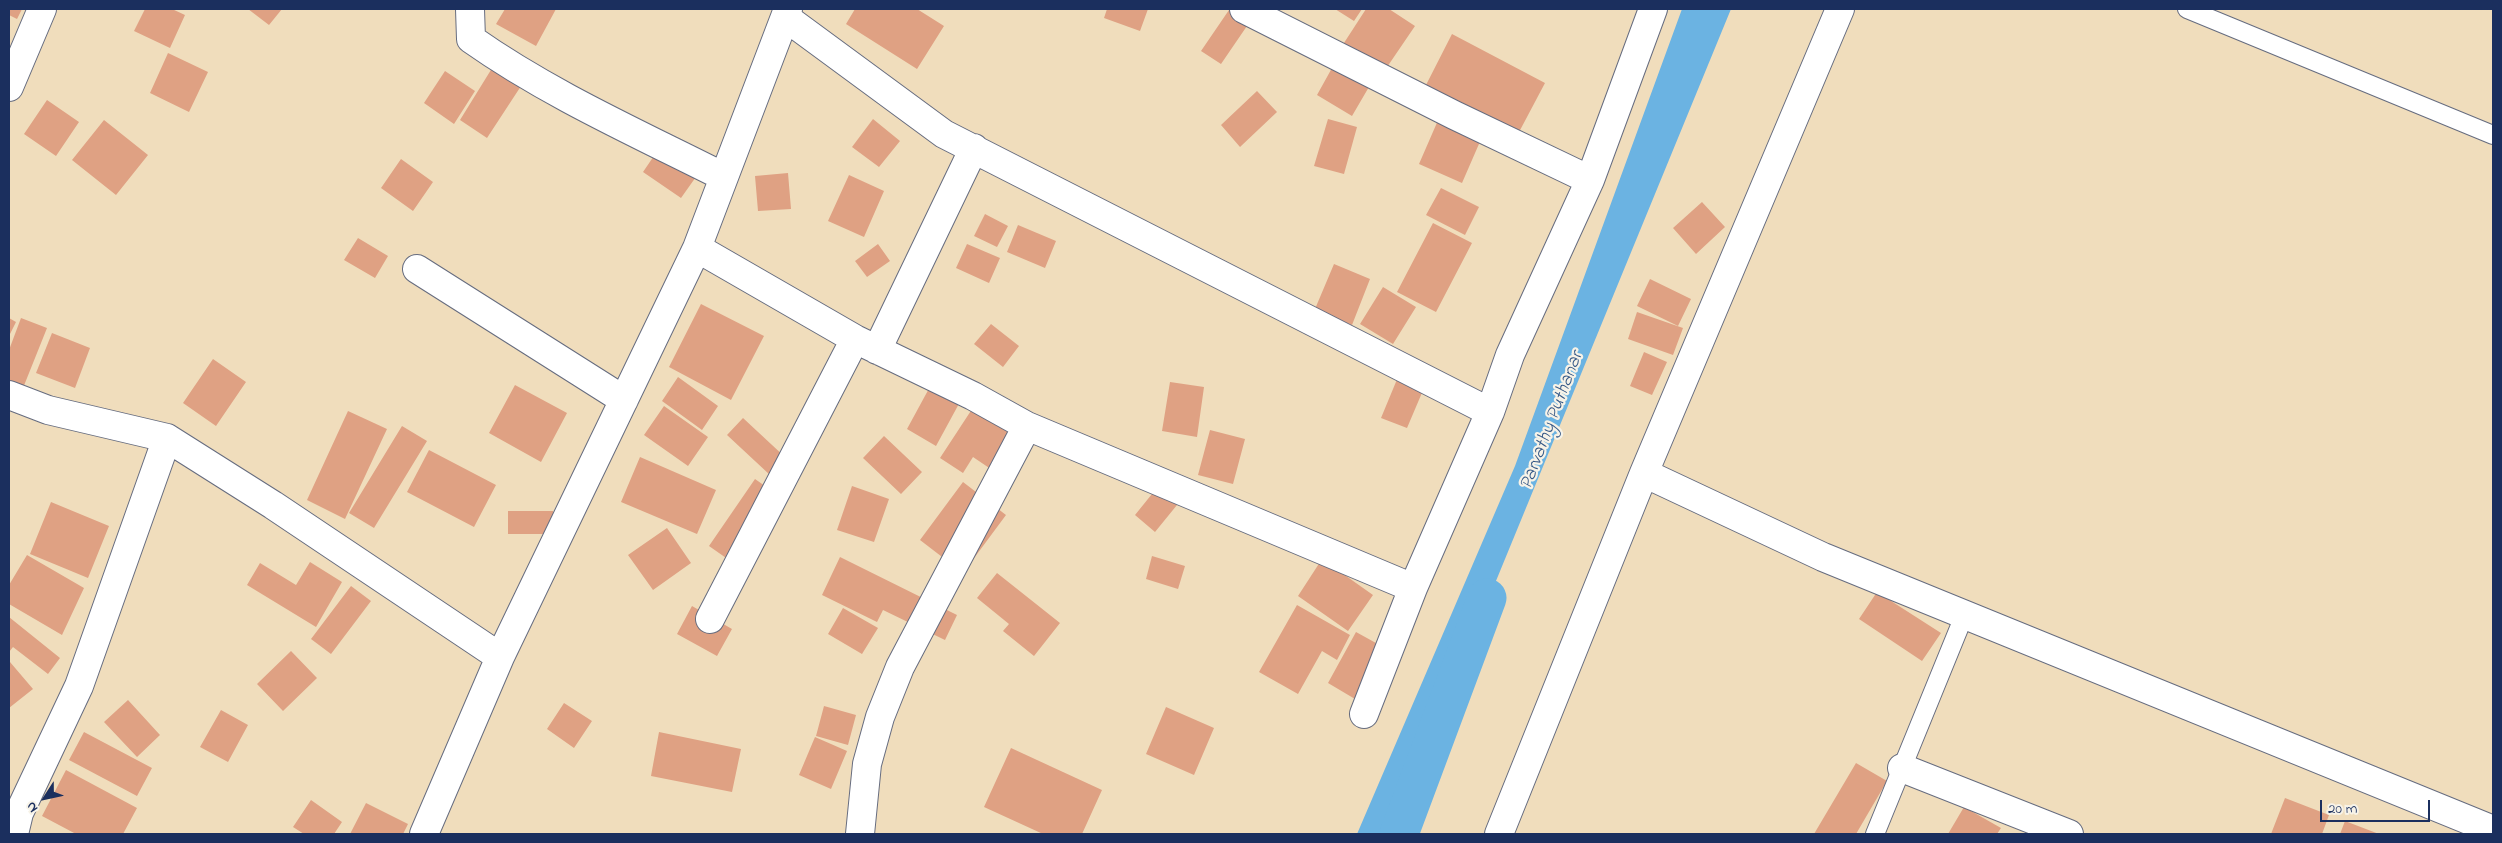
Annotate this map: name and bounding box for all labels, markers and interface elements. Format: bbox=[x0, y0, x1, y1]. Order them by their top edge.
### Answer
water label: Parvathy Puthanar bbox=[1516, 349, 1590, 493]
north arrow bbox=[20, 773, 70, 823]
scale bar bbox=[2322, 790, 2432, 822]
text: N bbox=[21, 797, 44, 817]
text: 20 m bbox=[2328, 798, 2357, 820]

